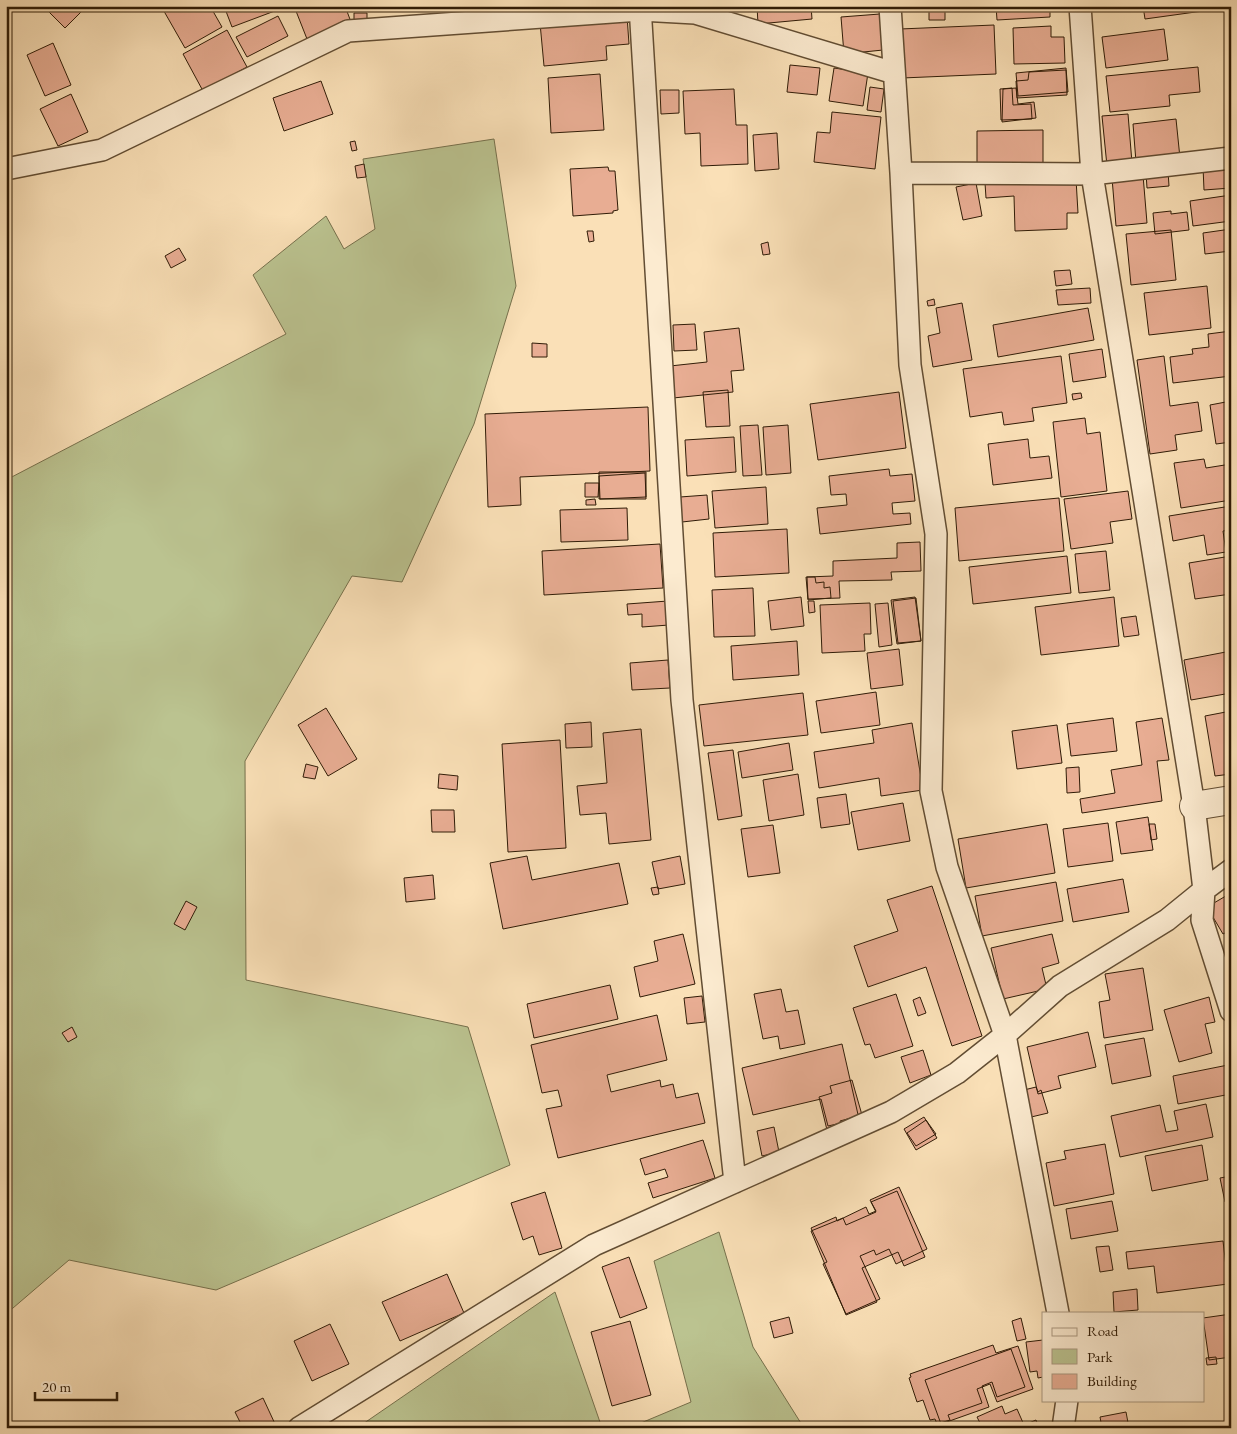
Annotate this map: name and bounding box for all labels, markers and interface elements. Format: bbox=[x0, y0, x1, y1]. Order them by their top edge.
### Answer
legend bbox=[1042, 1312, 1204, 1402]
text: Road bbox=[1087, 1321, 1119, 1340]
text: Park bbox=[1087, 1347, 1114, 1366]
scale bar bbox=[35, 1369, 118, 1401]
text: Building bbox=[1087, 1371, 1137, 1390]
text: 20 m bbox=[42, 1377, 71, 1396]

